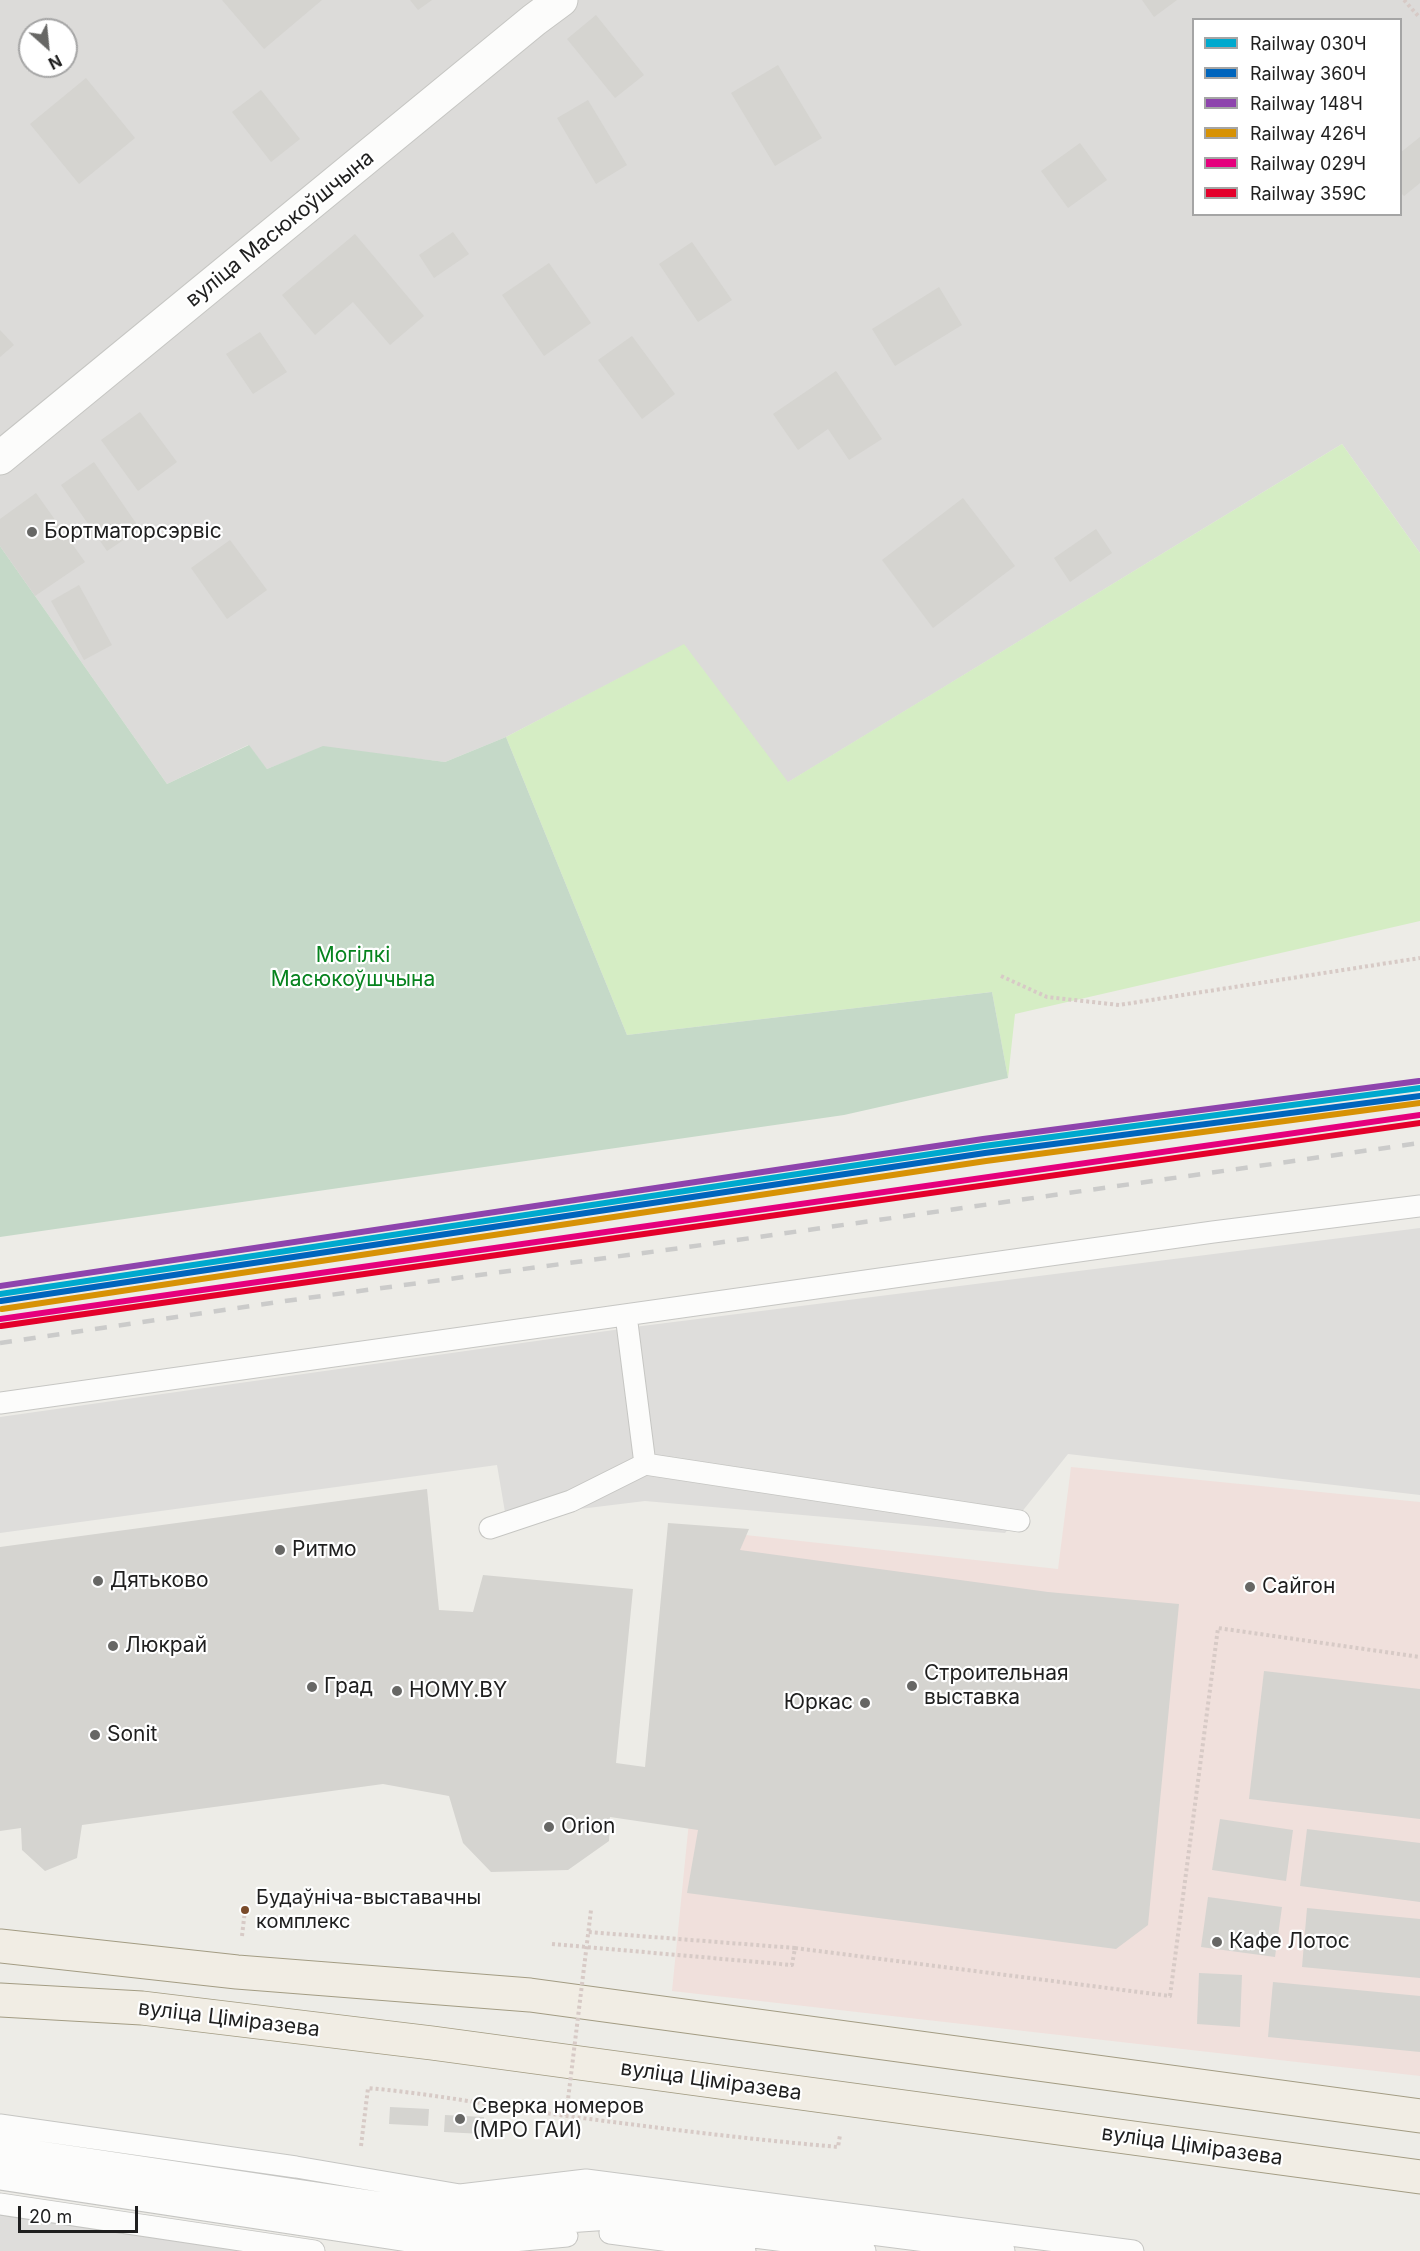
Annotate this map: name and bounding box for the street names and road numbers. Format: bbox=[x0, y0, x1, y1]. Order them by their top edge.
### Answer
street label: вуліца Масюкоўшчына bbox=[181, 145, 379, 313]
street label: вуліца Ціміразева bbox=[137, 1995, 321, 2043]
street label: вуліца Ціміразева bbox=[619, 2056, 803, 2106]
street label: вуліца Ціміразева bbox=[1100, 2121, 1284, 2171]

